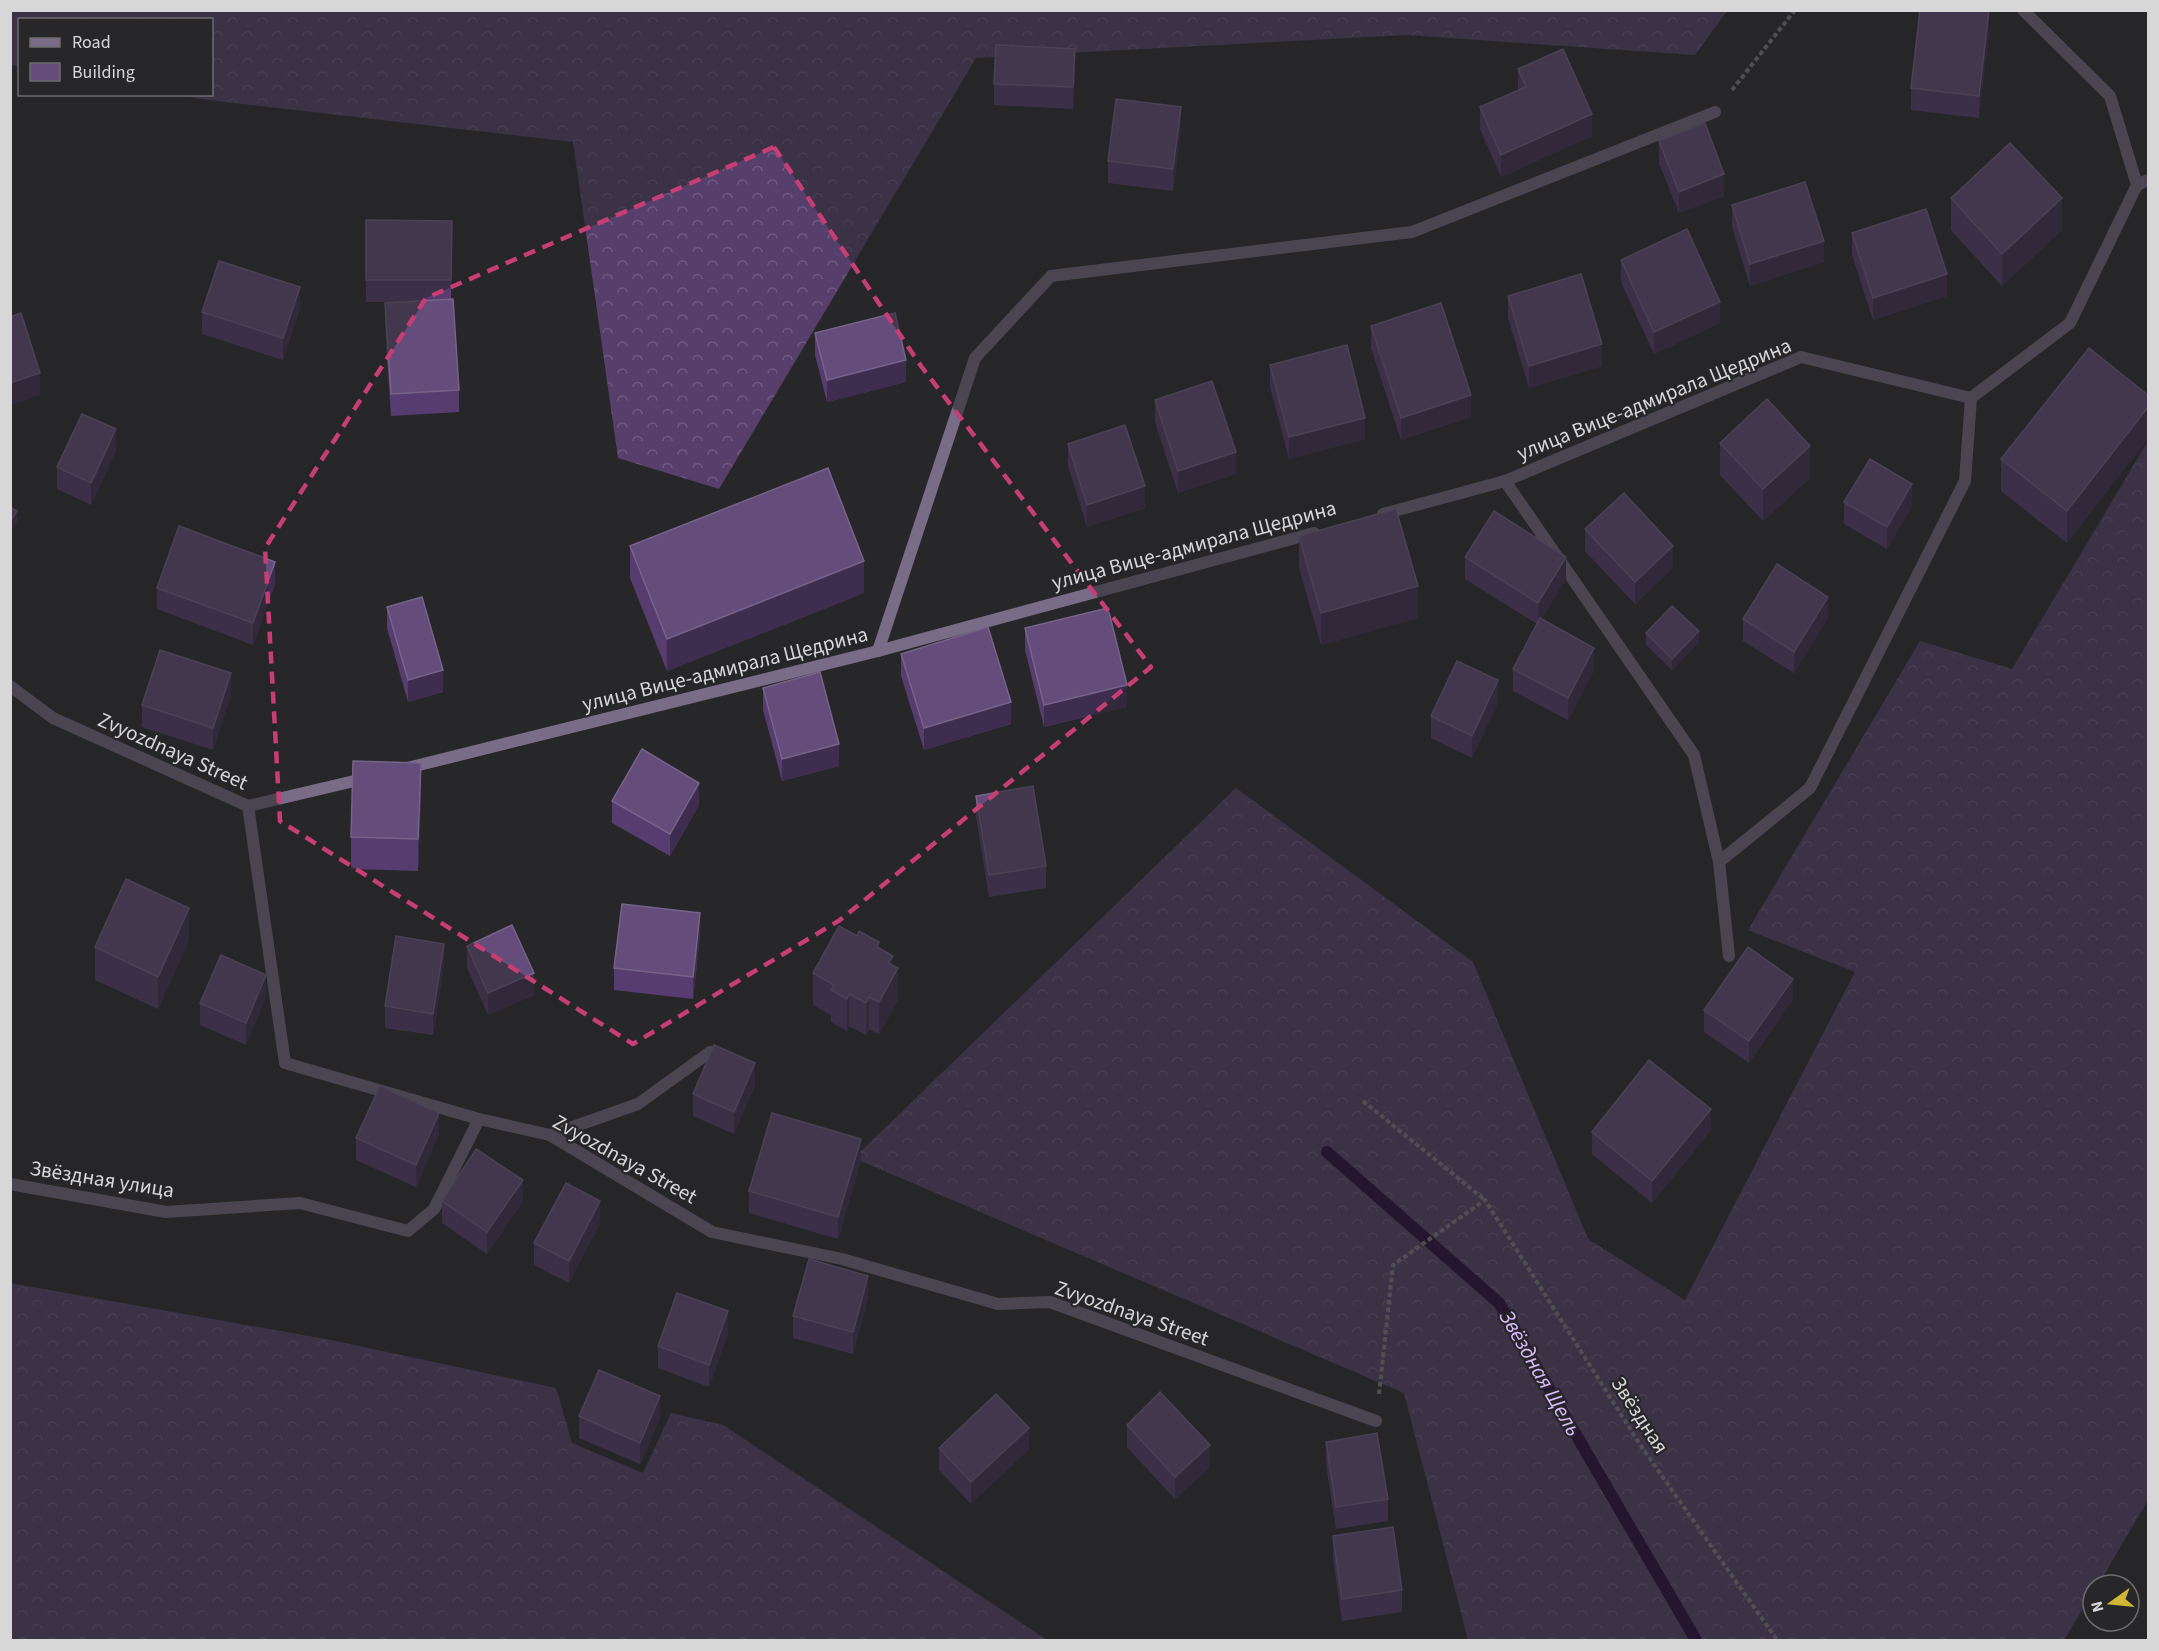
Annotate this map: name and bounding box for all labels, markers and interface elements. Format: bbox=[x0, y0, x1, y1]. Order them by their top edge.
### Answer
legend bbox=[18, 18, 213, 96]
text: Road bbox=[72, 30, 111, 55]
text: Building bbox=[72, 60, 135, 85]
street label: улица Вице-адмирала Щедрина bbox=[1512, 330, 1796, 468]
street label: улица Вице-адмирала Щедрина bbox=[1048, 493, 1340, 597]
street label: улица Вице-адмирала Щедрина bbox=[579, 619, 871, 719]
street label: Zvyozdnaya Street bbox=[93, 705, 253, 797]
street label: Zvyozdnaya Street bbox=[547, 1107, 703, 1211]
street label: Звёздная улица bbox=[28, 1153, 176, 1205]
street label: Zvyozdnaya Street bbox=[1051, 1273, 1213, 1353]
water label: Звёздная Щель bbox=[1491, 1304, 1589, 1442]
street label: Звёздная bbox=[1604, 1371, 1676, 1459]
north arrow bbox=[2081, 1573, 2141, 1633]
text: N bbox=[2085, 1599, 2109, 1615]

